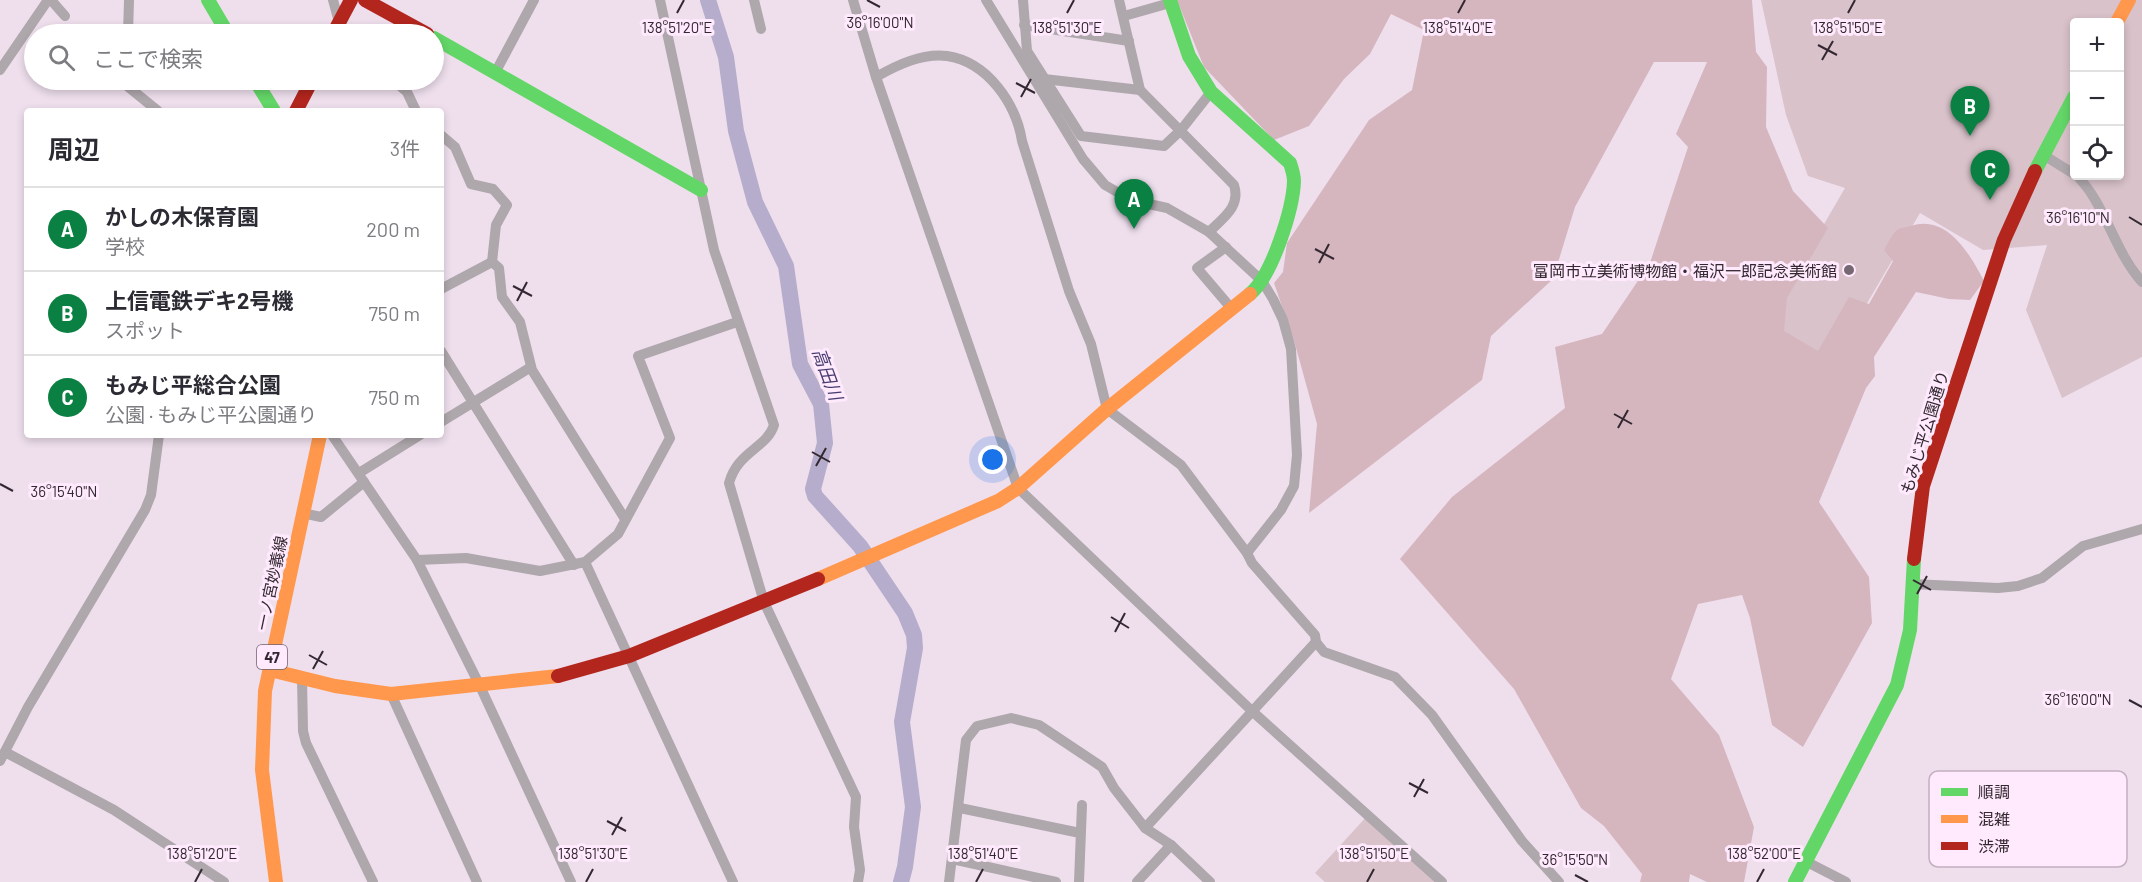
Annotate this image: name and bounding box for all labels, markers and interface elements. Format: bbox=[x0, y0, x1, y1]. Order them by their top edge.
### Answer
text: 36°16'00"N bbox=[846, 13, 914, 31]
text: 138°51'20"E bbox=[642, 18, 712, 36]
text: 138°51'30"E bbox=[1032, 18, 1102, 36]
text: 138°51'40"E bbox=[1423, 18, 1493, 36]
text: 138°51'50"E bbox=[1813, 18, 1883, 36]
map controls bbox=[2070, 18, 2124, 180]
button: + bbox=[2070, 18, 2124, 72]
search box bbox=[24, 24, 444, 90]
icon: search bbox=[45, 41, 78, 74]
text: ここで検索 bbox=[93, 45, 203, 71]
button: − bbox=[2070, 72, 2124, 126]
pin: B bbox=[1950, 86, 1990, 136]
button: locate bbox=[2070, 126, 2124, 180]
text: 周辺 bbox=[48, 133, 100, 164]
text: 3件 bbox=[390, 136, 420, 160]
pin: C bbox=[1970, 150, 2010, 200]
pin: A bbox=[1114, 180, 1154, 229]
text: かしの木保育園 bbox=[105, 203, 259, 229]
text: 36°16'10"N bbox=[2046, 208, 2110, 226]
text: A bbox=[61, 217, 74, 241]
text: 200 m bbox=[366, 217, 420, 241]
text: 学校 bbox=[105, 234, 145, 258]
place label: 富岡市立美術博物館・福沢一郎記念美術館 bbox=[1533, 261, 1837, 280]
marker: 富岡市立美術博物館・福沢一郎記念美術館 bbox=[1842, 263, 1856, 277]
text: 上信電鉄デキ2号機 bbox=[105, 287, 293, 313]
text: B bbox=[61, 301, 74, 325]
text: 750 m bbox=[368, 301, 420, 325]
text: スポット bbox=[105, 318, 185, 342]
water label: 高田川 bbox=[808, 345, 848, 405]
street label: もみじ平公園通り bbox=[1896, 368, 1952, 496]
text: もみじ平総合公園 bbox=[105, 371, 281, 397]
text: C bbox=[61, 385, 74, 409]
text: 750 m bbox=[368, 385, 420, 409]
text: 公園 · もみじ平公園通り bbox=[105, 402, 317, 426]
your location bbox=[978, 445, 1007, 474]
text: 36°15'40"N bbox=[31, 482, 97, 500]
street label: 一ノ宮妙義線 bbox=[252, 534, 290, 632]
road number: 47 bbox=[257, 645, 287, 669]
text: 36°16'00"N bbox=[2044, 690, 2112, 708]
legend bbox=[1929, 771, 2127, 867]
text: 順調 bbox=[1978, 782, 2010, 801]
text: 混雑 bbox=[1978, 809, 2010, 828]
text: 渋滞 bbox=[1978, 836, 2010, 855]
text: 138°51'20"E bbox=[167, 844, 237, 862]
text: 138°51'30"E bbox=[558, 844, 628, 862]
text: 138°51'40"E bbox=[948, 844, 1018, 862]
text: 138°51'50"E bbox=[1339, 844, 1409, 862]
text: 138°52'00"E bbox=[1727, 844, 1801, 862]
text: 36°15'50"N bbox=[1542, 850, 1608, 868]

